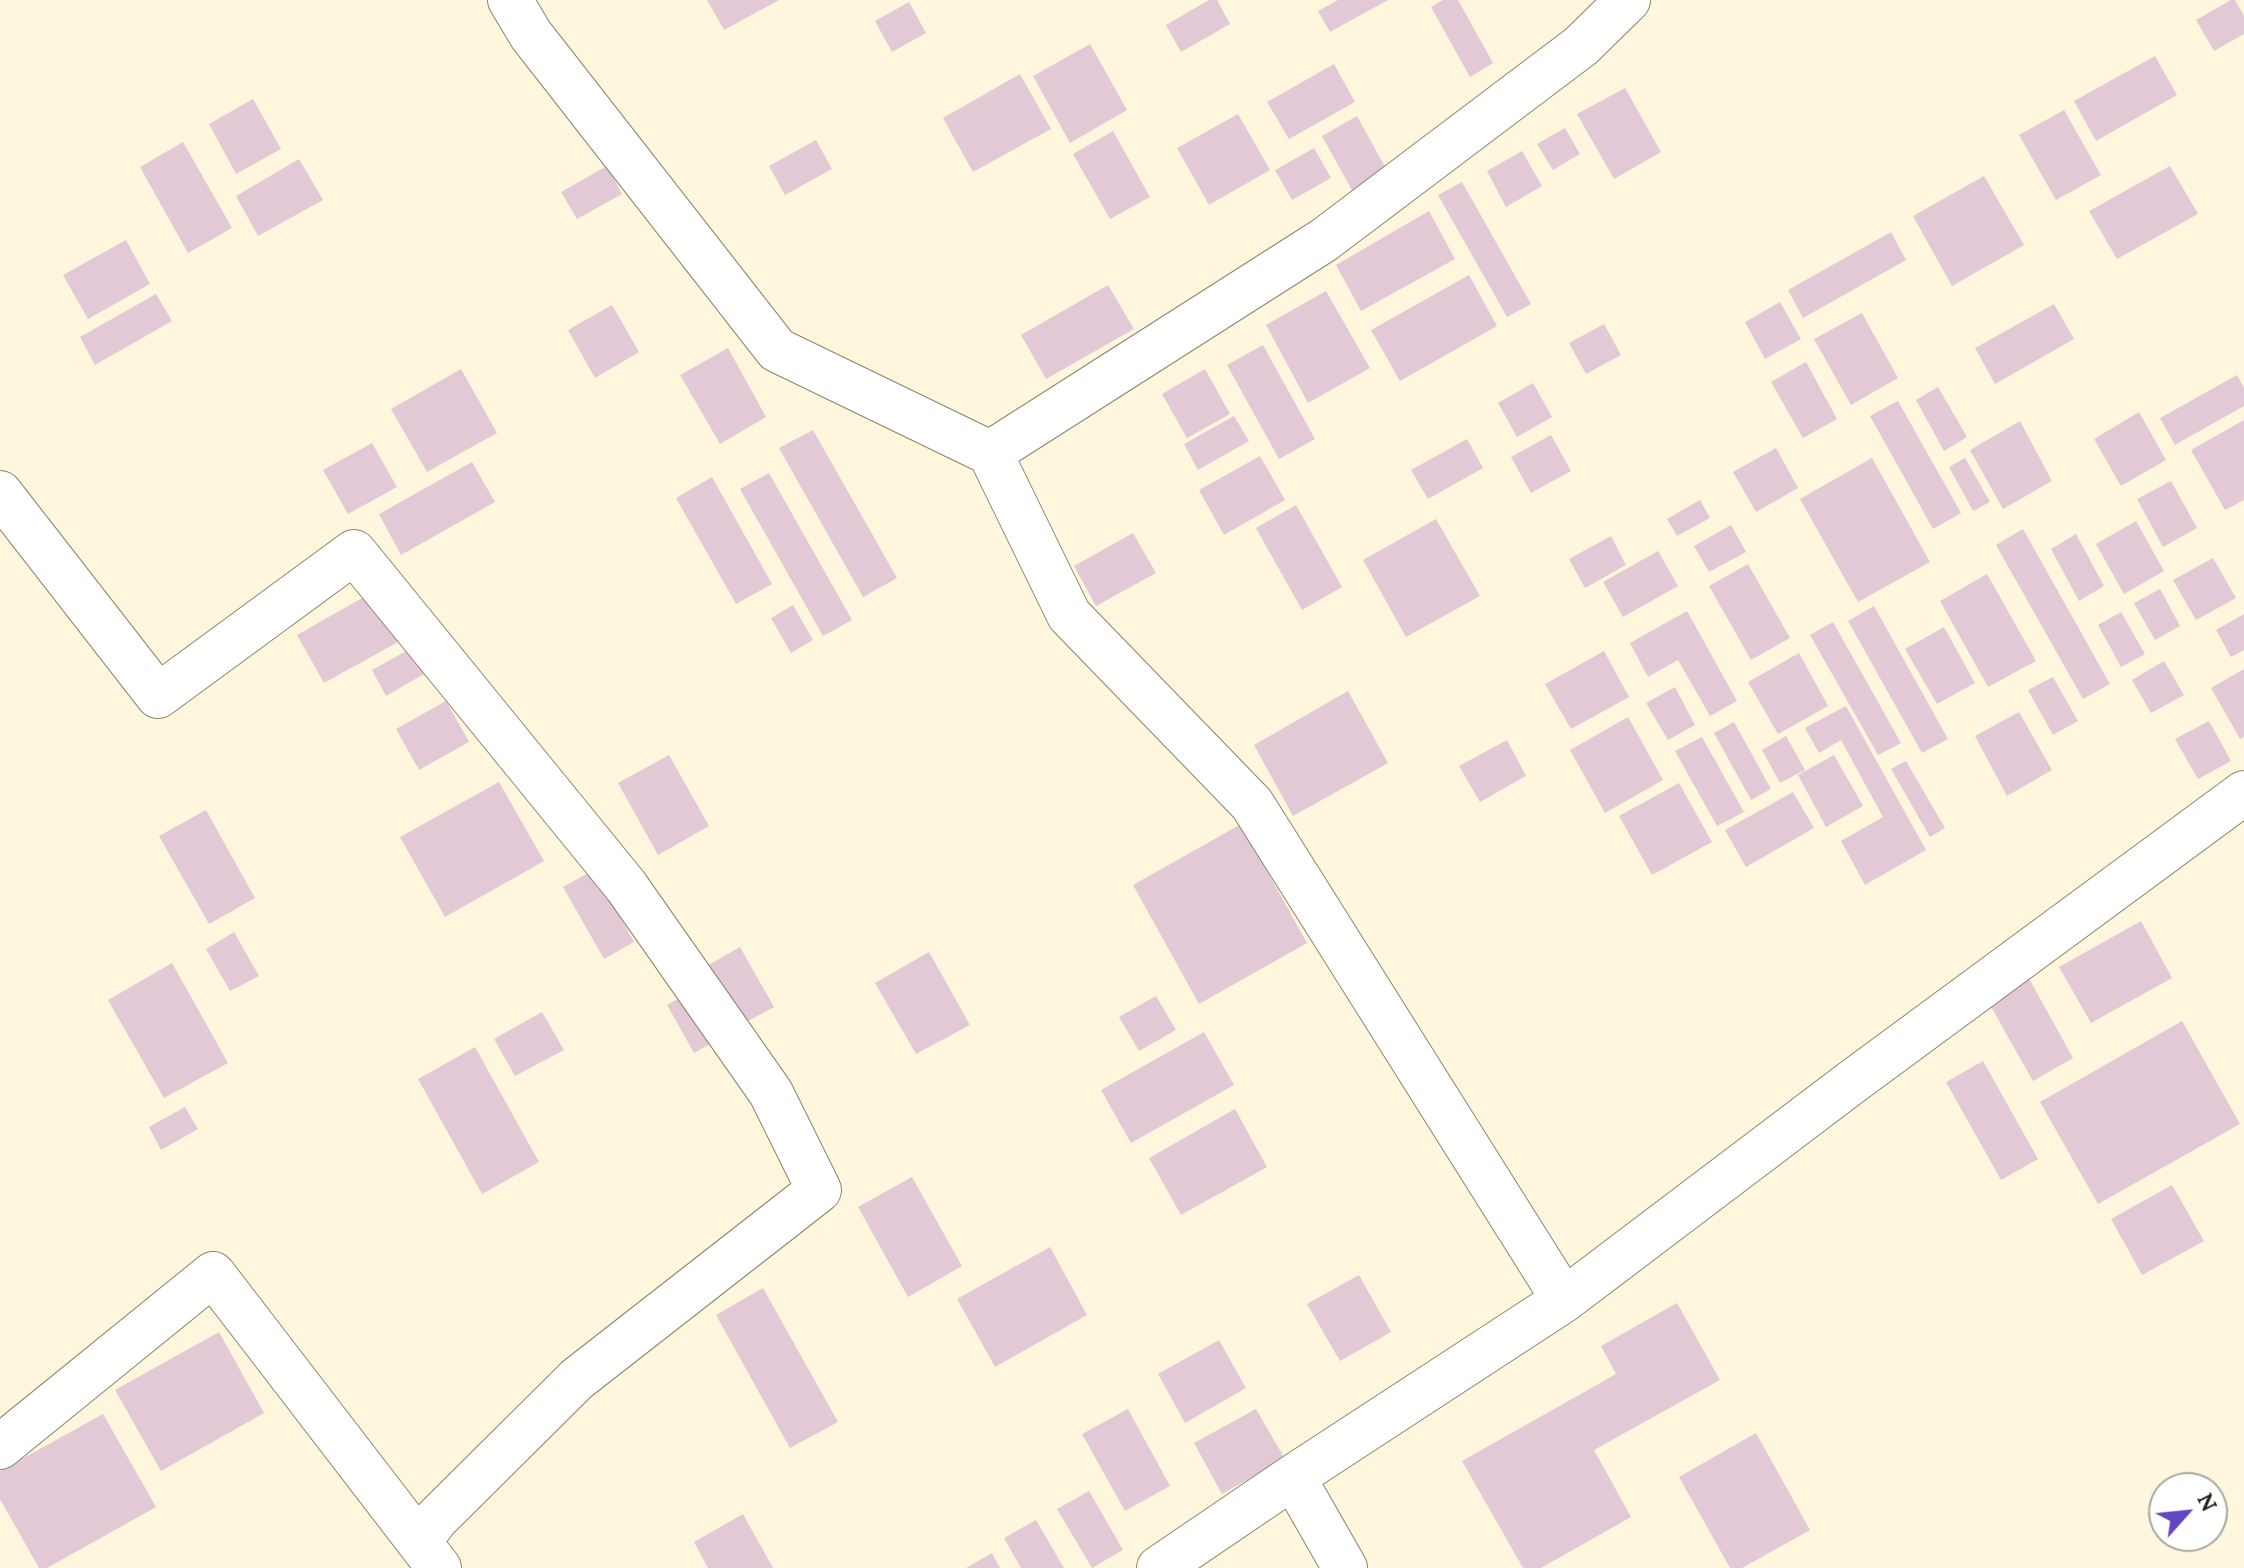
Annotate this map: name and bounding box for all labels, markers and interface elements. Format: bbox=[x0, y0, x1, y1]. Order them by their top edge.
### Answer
north arrow bbox=[2148, 1472, 2228, 1552]
text: N bbox=[2191, 1488, 2224, 1516]

